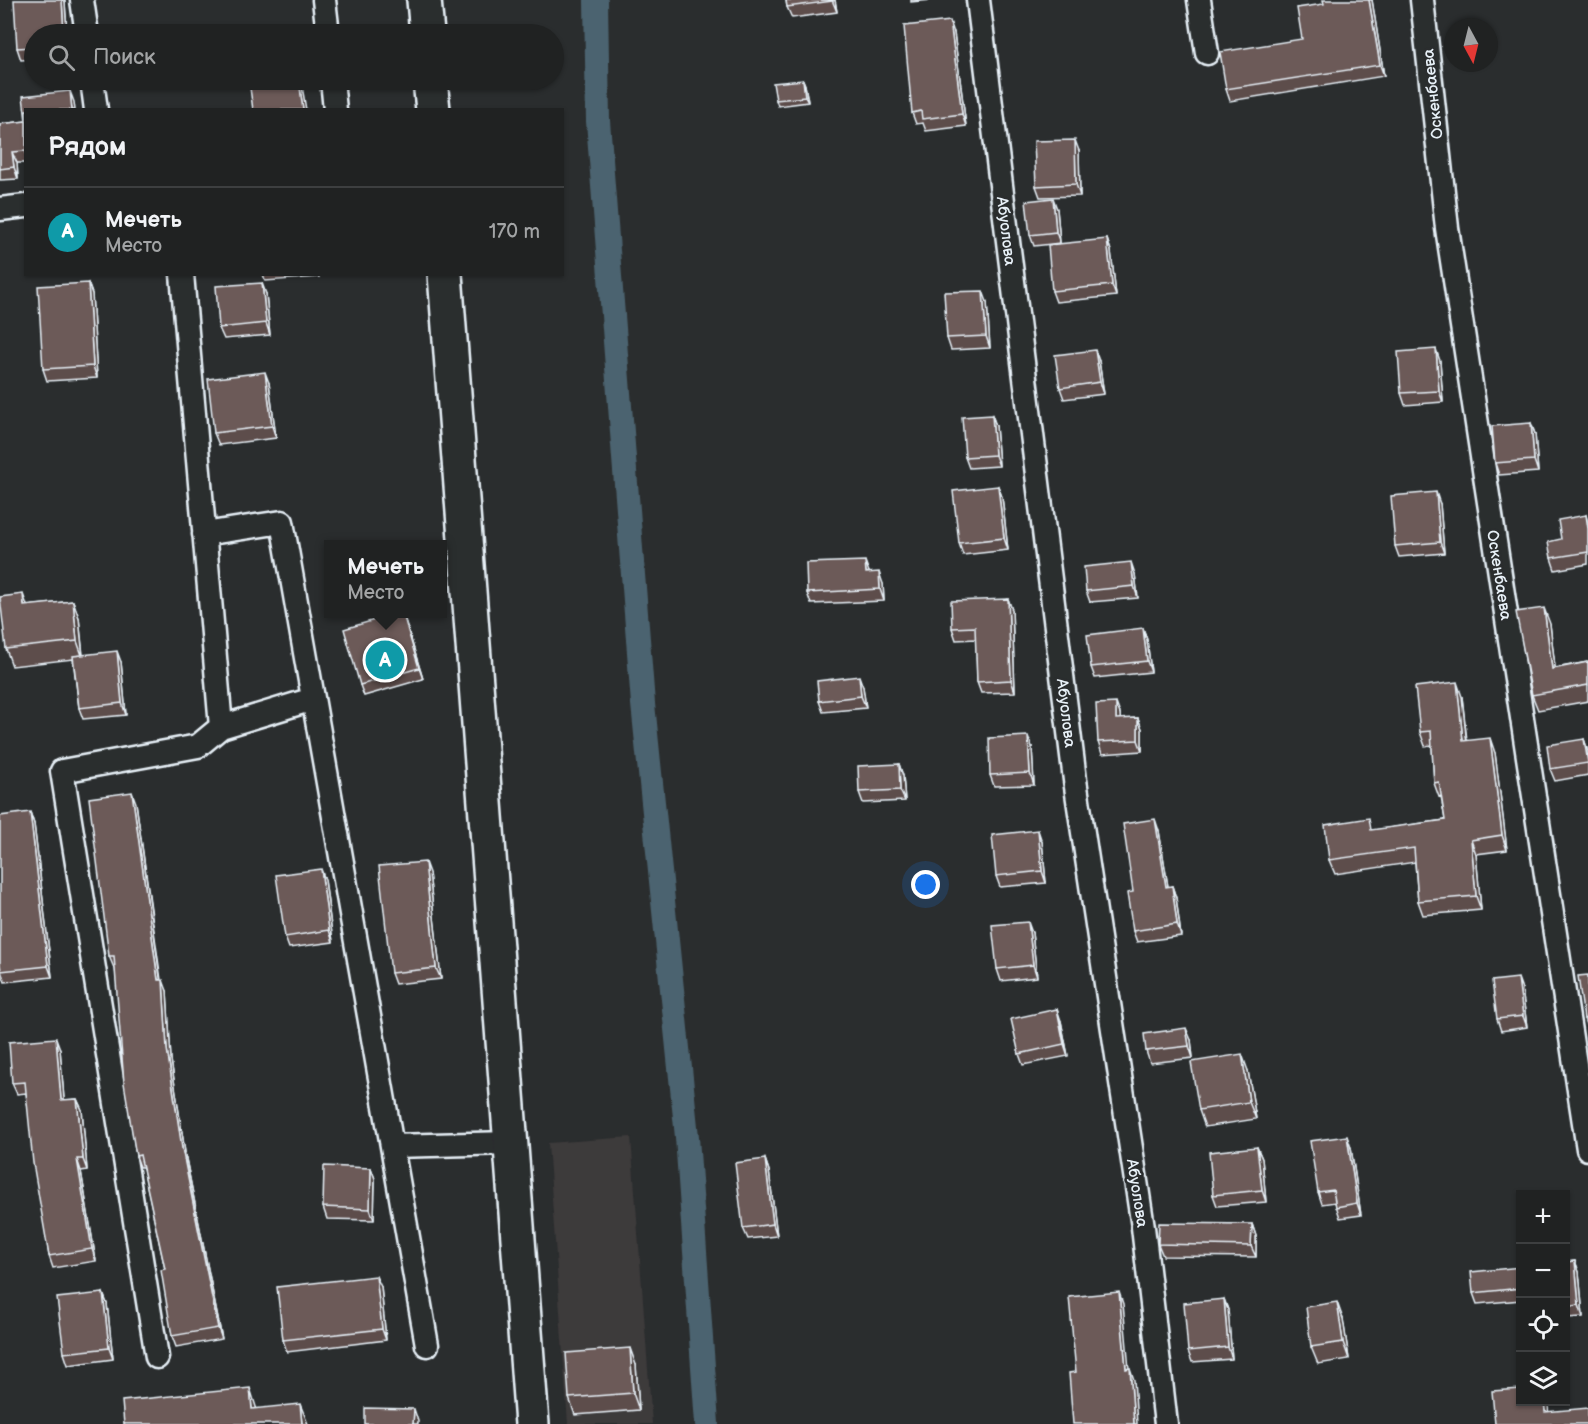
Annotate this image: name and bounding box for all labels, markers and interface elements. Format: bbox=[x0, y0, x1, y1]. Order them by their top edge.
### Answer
north arrow bbox=[1444, 18, 1498, 72]
search box bbox=[24, 24, 564, 90]
icon: search bbox=[45, 41, 78, 74]
text: Поиск bbox=[93, 44, 156, 71]
street label: Оскенбаева bbox=[1419, 47, 1448, 140]
text: Рядом bbox=[48, 132, 126, 163]
street label: Абуолова bbox=[992, 195, 1019, 267]
text: Мечеть bbox=[105, 207, 182, 234]
text: A bbox=[61, 220, 74, 244]
text: 170 m bbox=[489, 220, 540, 244]
text: Место bbox=[105, 234, 162, 258]
street label: Оскенбаева bbox=[1482, 529, 1515, 622]
popup bbox=[324, 540, 447, 618]
text: Мечеть bbox=[347, 554, 424, 581]
text: Место bbox=[347, 581, 404, 605]
pin: A bbox=[366, 638, 404, 682]
street label: Абуолова bbox=[1052, 677, 1079, 749]
your location bbox=[911, 870, 940, 899]
street label: Абуолова bbox=[1122, 1157, 1151, 1229]
map controls bbox=[1516, 1190, 1570, 1406]
button: + bbox=[1516, 1190, 1570, 1244]
button: − bbox=[1516, 1244, 1570, 1298]
button: locate bbox=[1516, 1298, 1570, 1352]
button: layers bbox=[1516, 1352, 1570, 1406]

